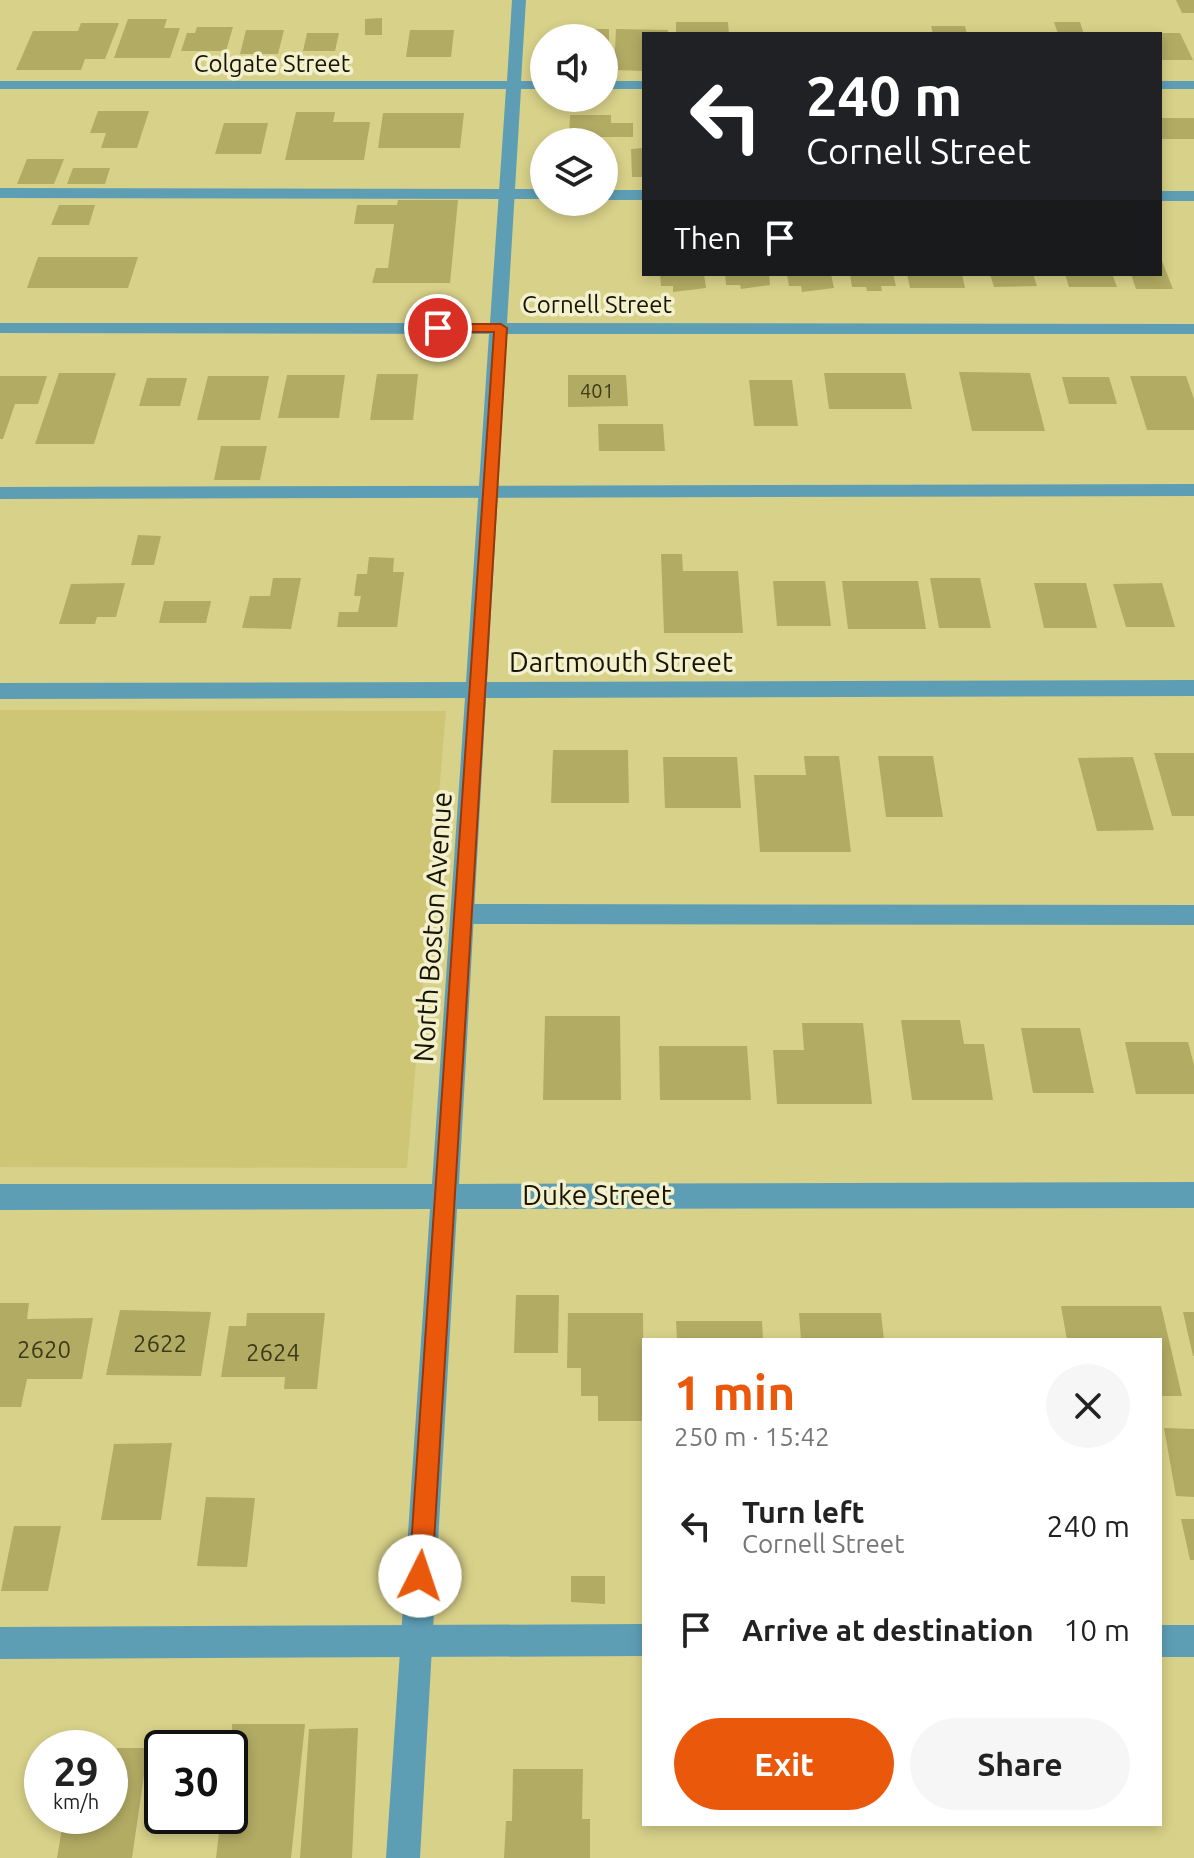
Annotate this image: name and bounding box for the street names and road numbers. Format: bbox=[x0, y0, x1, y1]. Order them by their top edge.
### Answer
street label: Colgate Street bbox=[194, 50, 351, 77]
street label: Cornell Street bbox=[522, 291, 672, 318]
street label: Dartmouth Street bbox=[509, 646, 733, 677]
street label: North Boston Avenue bbox=[407, 791, 457, 1063]
street label: Duke Street bbox=[522, 1179, 672, 1210]

